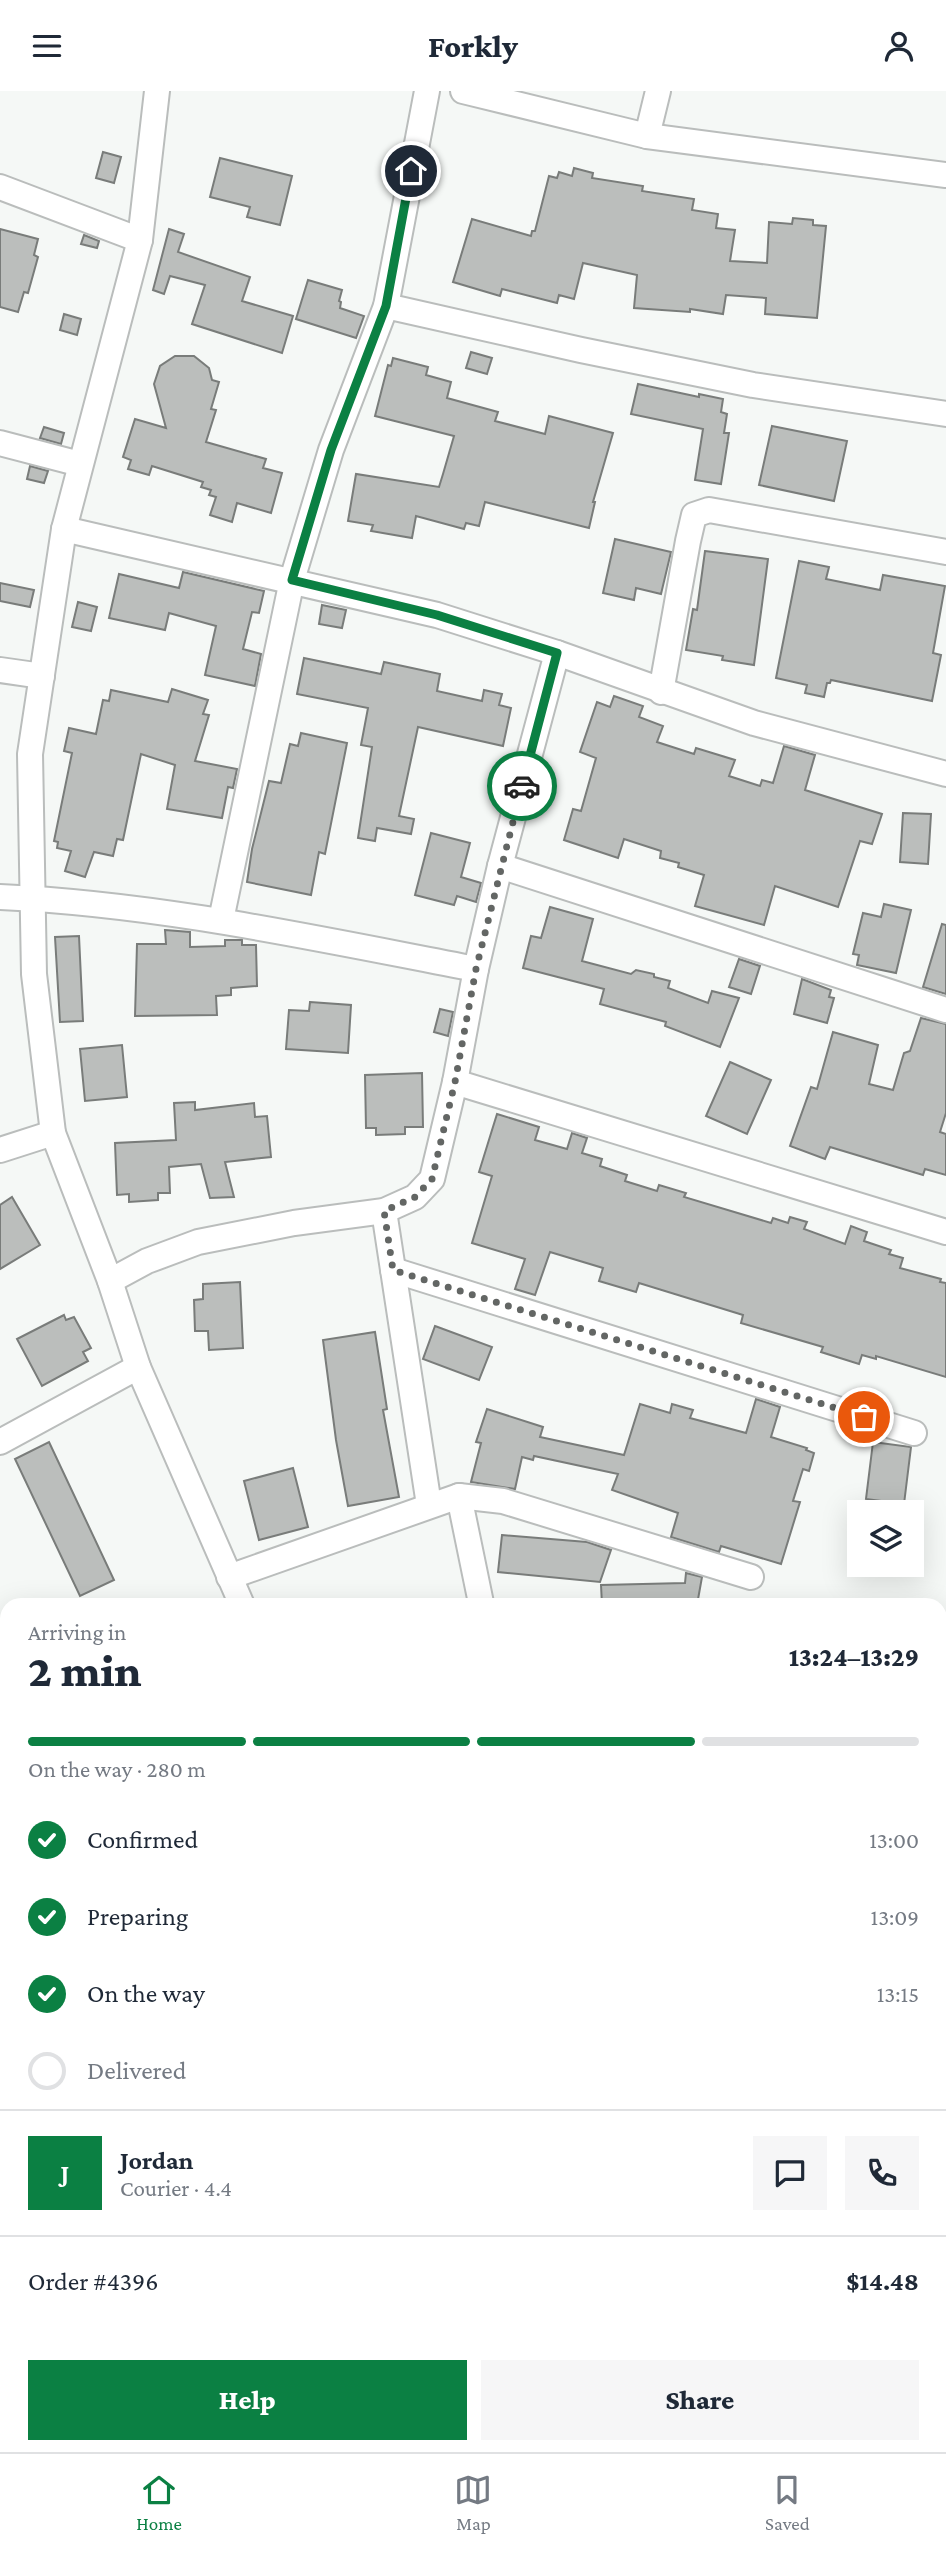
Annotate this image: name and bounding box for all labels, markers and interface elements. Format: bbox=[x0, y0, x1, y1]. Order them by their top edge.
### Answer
icon: menu bbox=[28, 27, 66, 65]
icon: person bbox=[880, 27, 918, 65]
text: Forkly bbox=[428, 28, 518, 64]
pin bbox=[381, 141, 441, 201]
icon: home bbox=[392, 152, 430, 190]
courier bbox=[487, 751, 557, 821]
icon: car bbox=[503, 767, 541, 805]
pin bbox=[834, 1387, 894, 1447]
icon: bag bbox=[845, 1398, 883, 1436]
map controls bbox=[847, 1500, 924, 1577]
button: layers bbox=[847, 1500, 924, 1577]
text: Arriving in bbox=[28, 1619, 126, 1645]
text: 13:24–13:29 bbox=[789, 1643, 919, 1672]
text: 2 min bbox=[28, 1645, 142, 1696]
text: On the way · 280 m bbox=[28, 1756, 206, 1782]
icon: check bbox=[28, 1821, 66, 1859]
text: Confirmed bbox=[87, 1825, 198, 1854]
text: 13:00 bbox=[869, 1827, 919, 1853]
icon: check bbox=[28, 1898, 66, 1936]
text: Preparing bbox=[87, 1902, 188, 1931]
text: 13:09 bbox=[871, 1904, 919, 1930]
icon: check bbox=[28, 1975, 66, 2013]
text: On the way bbox=[87, 1979, 205, 2008]
text: 13:15 bbox=[877, 1981, 919, 2007]
text: Delivered bbox=[87, 2056, 186, 2085]
button: chat bbox=[753, 2136, 827, 2210]
button: phone bbox=[845, 2136, 919, 2210]
text: Jordan bbox=[120, 2146, 194, 2175]
text: J bbox=[61, 2159, 69, 2188]
text: Courier · 4.4 bbox=[120, 2175, 232, 2201]
text: Order #4396 bbox=[28, 2267, 158, 2296]
text: $14.48 bbox=[846, 2267, 919, 2296]
button: Help bbox=[28, 2360, 467, 2440]
button: Share bbox=[481, 2360, 919, 2440]
tab: Home bbox=[136, 2471, 182, 2534]
tab: Map bbox=[454, 2471, 492, 2534]
tab: Saved bbox=[765, 2471, 810, 2534]

